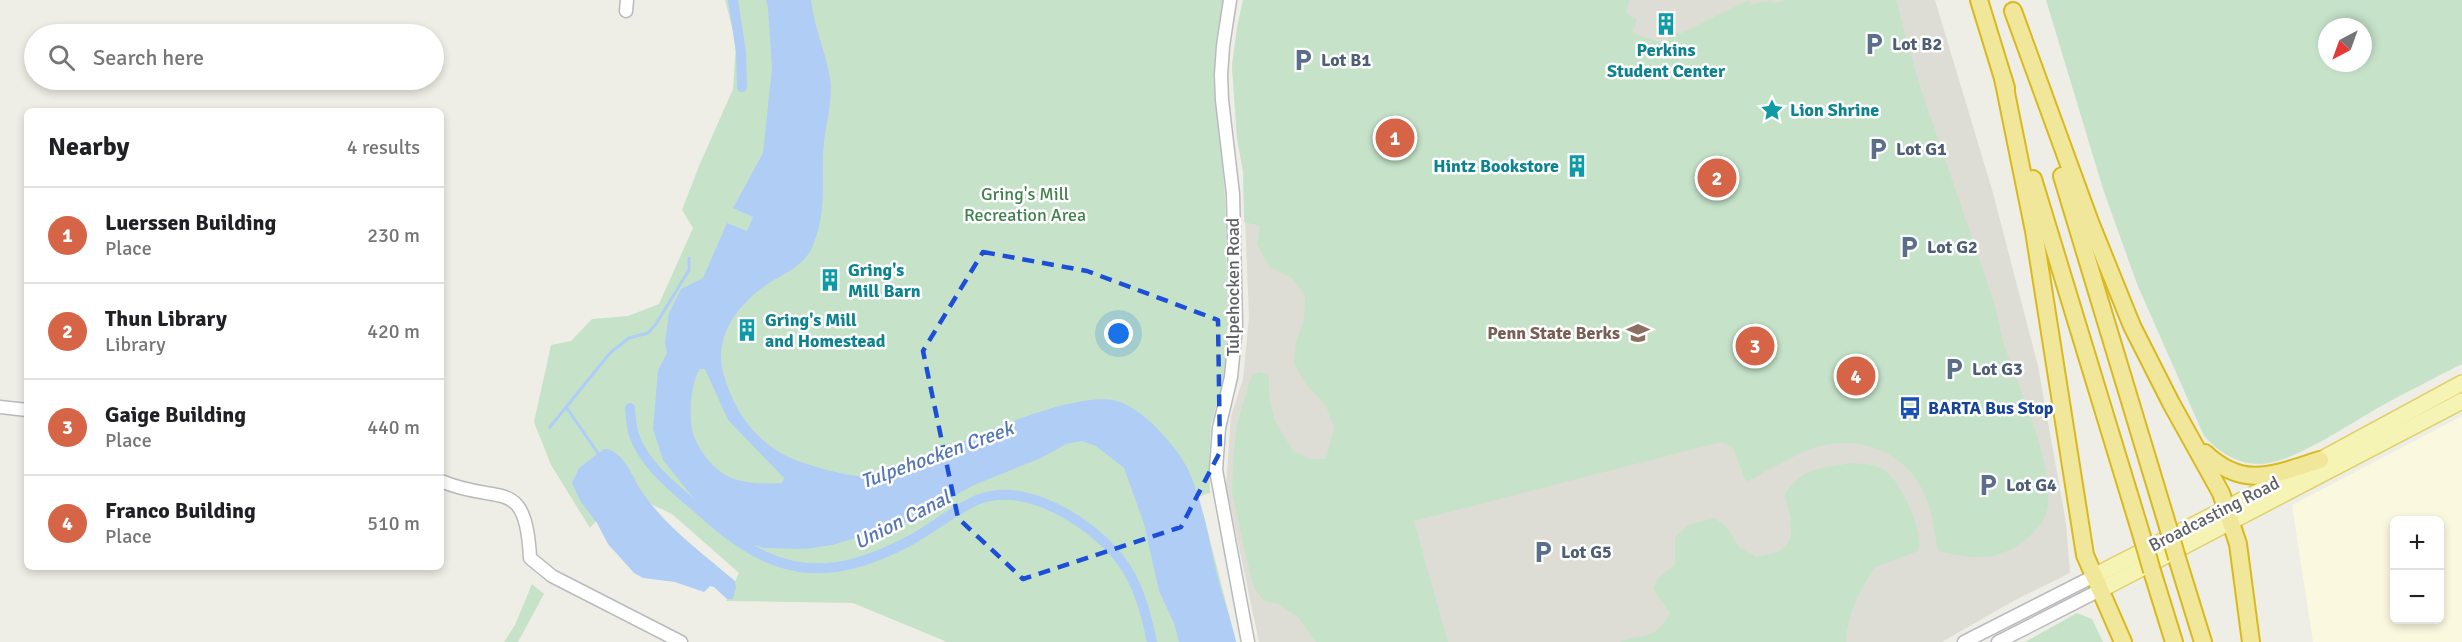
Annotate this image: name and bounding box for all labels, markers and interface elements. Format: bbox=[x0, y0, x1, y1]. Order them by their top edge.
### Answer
building icon: Perkins Student Center bbox=[1653, 11, 1679, 37]
north arrow bbox=[2318, 18, 2372, 72]
search box bbox=[24, 24, 444, 90]
parking icon: Lot B2 bbox=[1861, 31, 1887, 57]
place label: Lot B2 bbox=[1892, 33, 1942, 55]
place label: Perkins Student Center bbox=[1607, 39, 1726, 82]
icon: search bbox=[45, 41, 78, 74]
text: Search here bbox=[93, 44, 204, 71]
parking icon: Lot B1 bbox=[1290, 47, 1316, 73]
place label: Lot B1 bbox=[1321, 49, 1371, 71]
place icon: Lion Shrine bbox=[1759, 97, 1785, 123]
place label: Lion Shrine bbox=[1790, 99, 1879, 121]
pin: 1 bbox=[1376, 116, 1414, 160]
text: Nearby bbox=[48, 131, 129, 163]
text: 4 results bbox=[347, 135, 420, 160]
parking icon: Lot G1 bbox=[1865, 136, 1891, 162]
place label: Lot G1 bbox=[1896, 138, 1947, 160]
building icon: Hintz Bookstore bbox=[1564, 153, 1590, 179]
place label: Hintz Bookstore bbox=[1433, 155, 1559, 177]
pin: 2 bbox=[1698, 156, 1736, 201]
park label: Gring's Mill Recreation Area bbox=[964, 183, 1086, 226]
text: Luerssen Building bbox=[105, 209, 276, 236]
street label: Tulpehocken Road bbox=[1222, 218, 1244, 356]
text: 1 bbox=[62, 223, 73, 248]
text: 230 m bbox=[367, 223, 420, 248]
parking icon: Lot G2 bbox=[1896, 234, 1922, 260]
text: Place bbox=[105, 236, 152, 261]
place label: Lot G2 bbox=[1927, 236, 1978, 258]
place label: Gring's Mill Barn bbox=[848, 259, 921, 302]
building icon: Gring's Mill Barn bbox=[817, 267, 843, 293]
text: Thun Library bbox=[105, 305, 227, 332]
place label: Gring's Mill and Homestead bbox=[765, 309, 886, 352]
building icon: Gring's Mill and Homestead bbox=[734, 317, 760, 343]
text: 2 bbox=[62, 319, 73, 344]
text: 420 m bbox=[367, 319, 420, 344]
your location bbox=[1104, 319, 1133, 348]
school or university icon: Penn State Berks bbox=[1625, 320, 1651, 346]
place label: Penn State Berks bbox=[1487, 322, 1620, 344]
pin: 3 bbox=[1736, 324, 1774, 368]
text: Library bbox=[105, 332, 166, 357]
pin: 4 bbox=[1836, 354, 1876, 398]
parking icon: Lot G3 bbox=[1941, 356, 1967, 382]
place label: Lot G3 bbox=[1972, 358, 2023, 380]
bus stop icon: BARTA Bus Stop bbox=[1897, 395, 1923, 421]
place label: BARTA Bus Stop bbox=[1928, 397, 2054, 419]
text: Gaige Building bbox=[105, 401, 246, 428]
text: 3 bbox=[62, 415, 73, 440]
text: 440 m bbox=[367, 415, 420, 440]
water label: Tulpehocken Creek bbox=[857, 415, 1018, 494]
text: Place bbox=[105, 428, 152, 453]
parking icon: Lot G4 bbox=[1975, 472, 2001, 498]
street label: Broadcasting Road bbox=[2145, 472, 2283, 556]
place label: Lot G4 bbox=[2006, 474, 2057, 496]
water label: Union Canal bbox=[850, 484, 956, 555]
text: Franco Building bbox=[105, 497, 256, 524]
text: 4 bbox=[62, 511, 73, 536]
text: 510 m bbox=[367, 511, 420, 536]
map controls bbox=[2390, 516, 2444, 624]
button: + bbox=[2390, 516, 2444, 570]
text: Place bbox=[105, 524, 152, 549]
parking icon: Lot G5 bbox=[1530, 539, 1556, 565]
place label: Lot G5 bbox=[1561, 541, 1612, 563]
button: − bbox=[2390, 570, 2444, 624]

